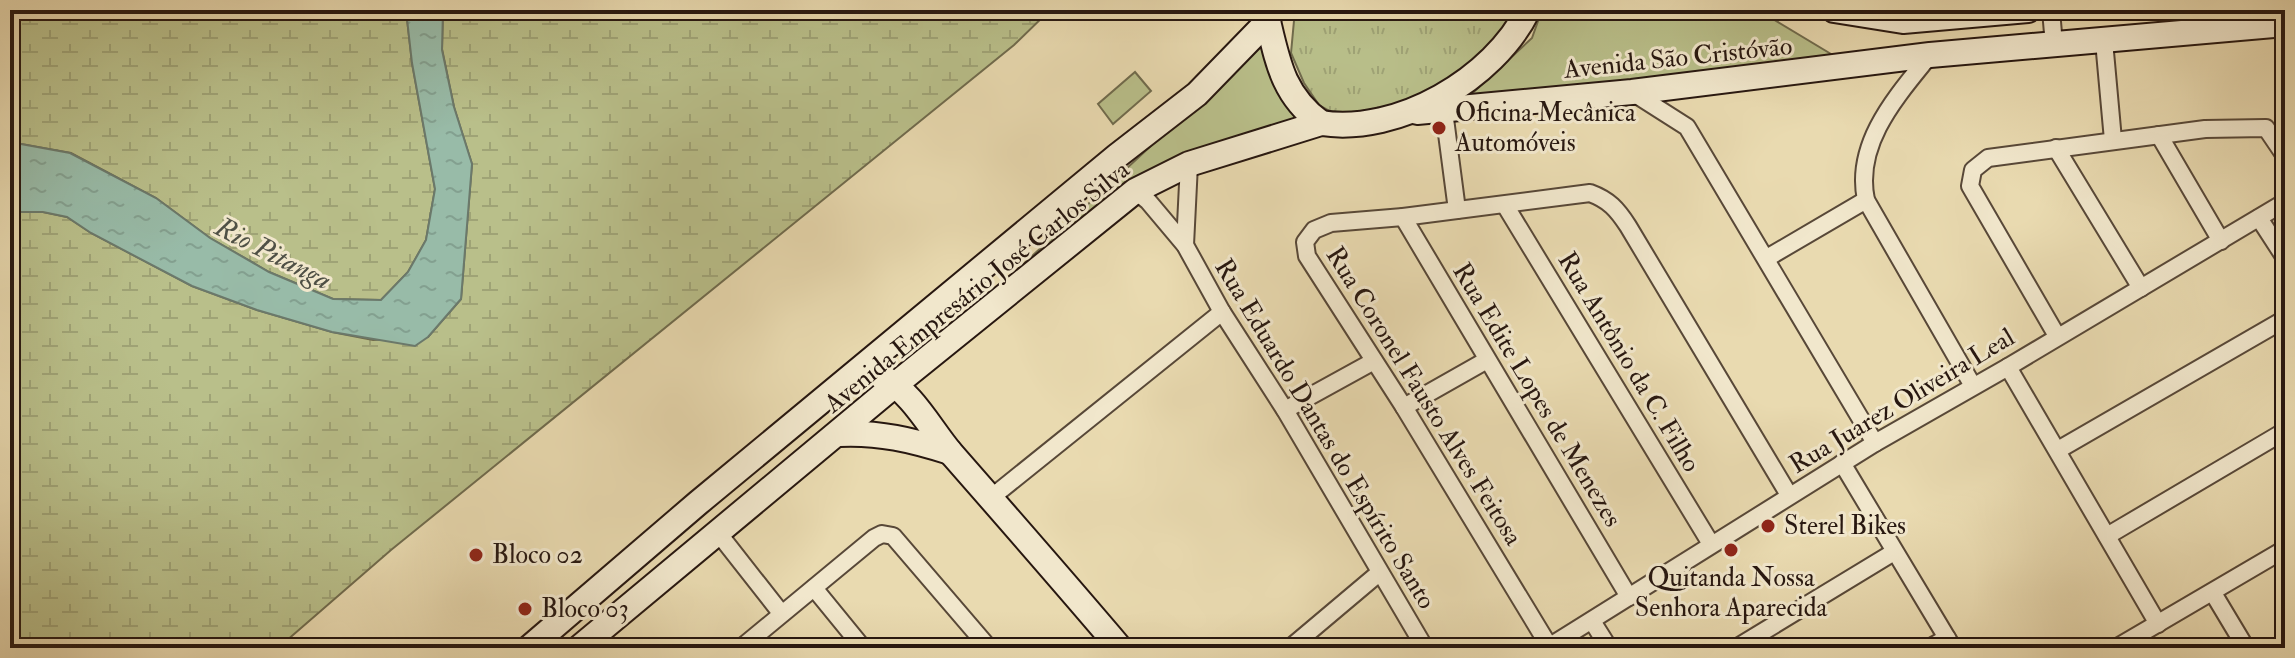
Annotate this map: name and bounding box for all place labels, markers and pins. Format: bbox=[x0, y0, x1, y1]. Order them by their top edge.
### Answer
place label: Oficina Mecânica Automóveis bbox=[1454, 97, 1636, 159]
marker: Oficina Mecânica Automóveis bbox=[1430, 119, 1448, 137]
place label: Sterel Bikes bbox=[1784, 510, 1906, 542]
marker: Sterel Bikes bbox=[1759, 517, 1777, 535]
place label: Bloco 02 bbox=[492, 539, 583, 571]
marker: Quitanda Nossa Senhora Aparecida bbox=[1722, 541, 1740, 559]
marker: Bloco 02 bbox=[467, 546, 485, 564]
place label: Quitanda Nossa Senhora Aparecida bbox=[1635, 562, 1827, 625]
place label: Bloco 03 bbox=[541, 593, 629, 625]
marker: Bloco 03 bbox=[516, 600, 534, 618]

